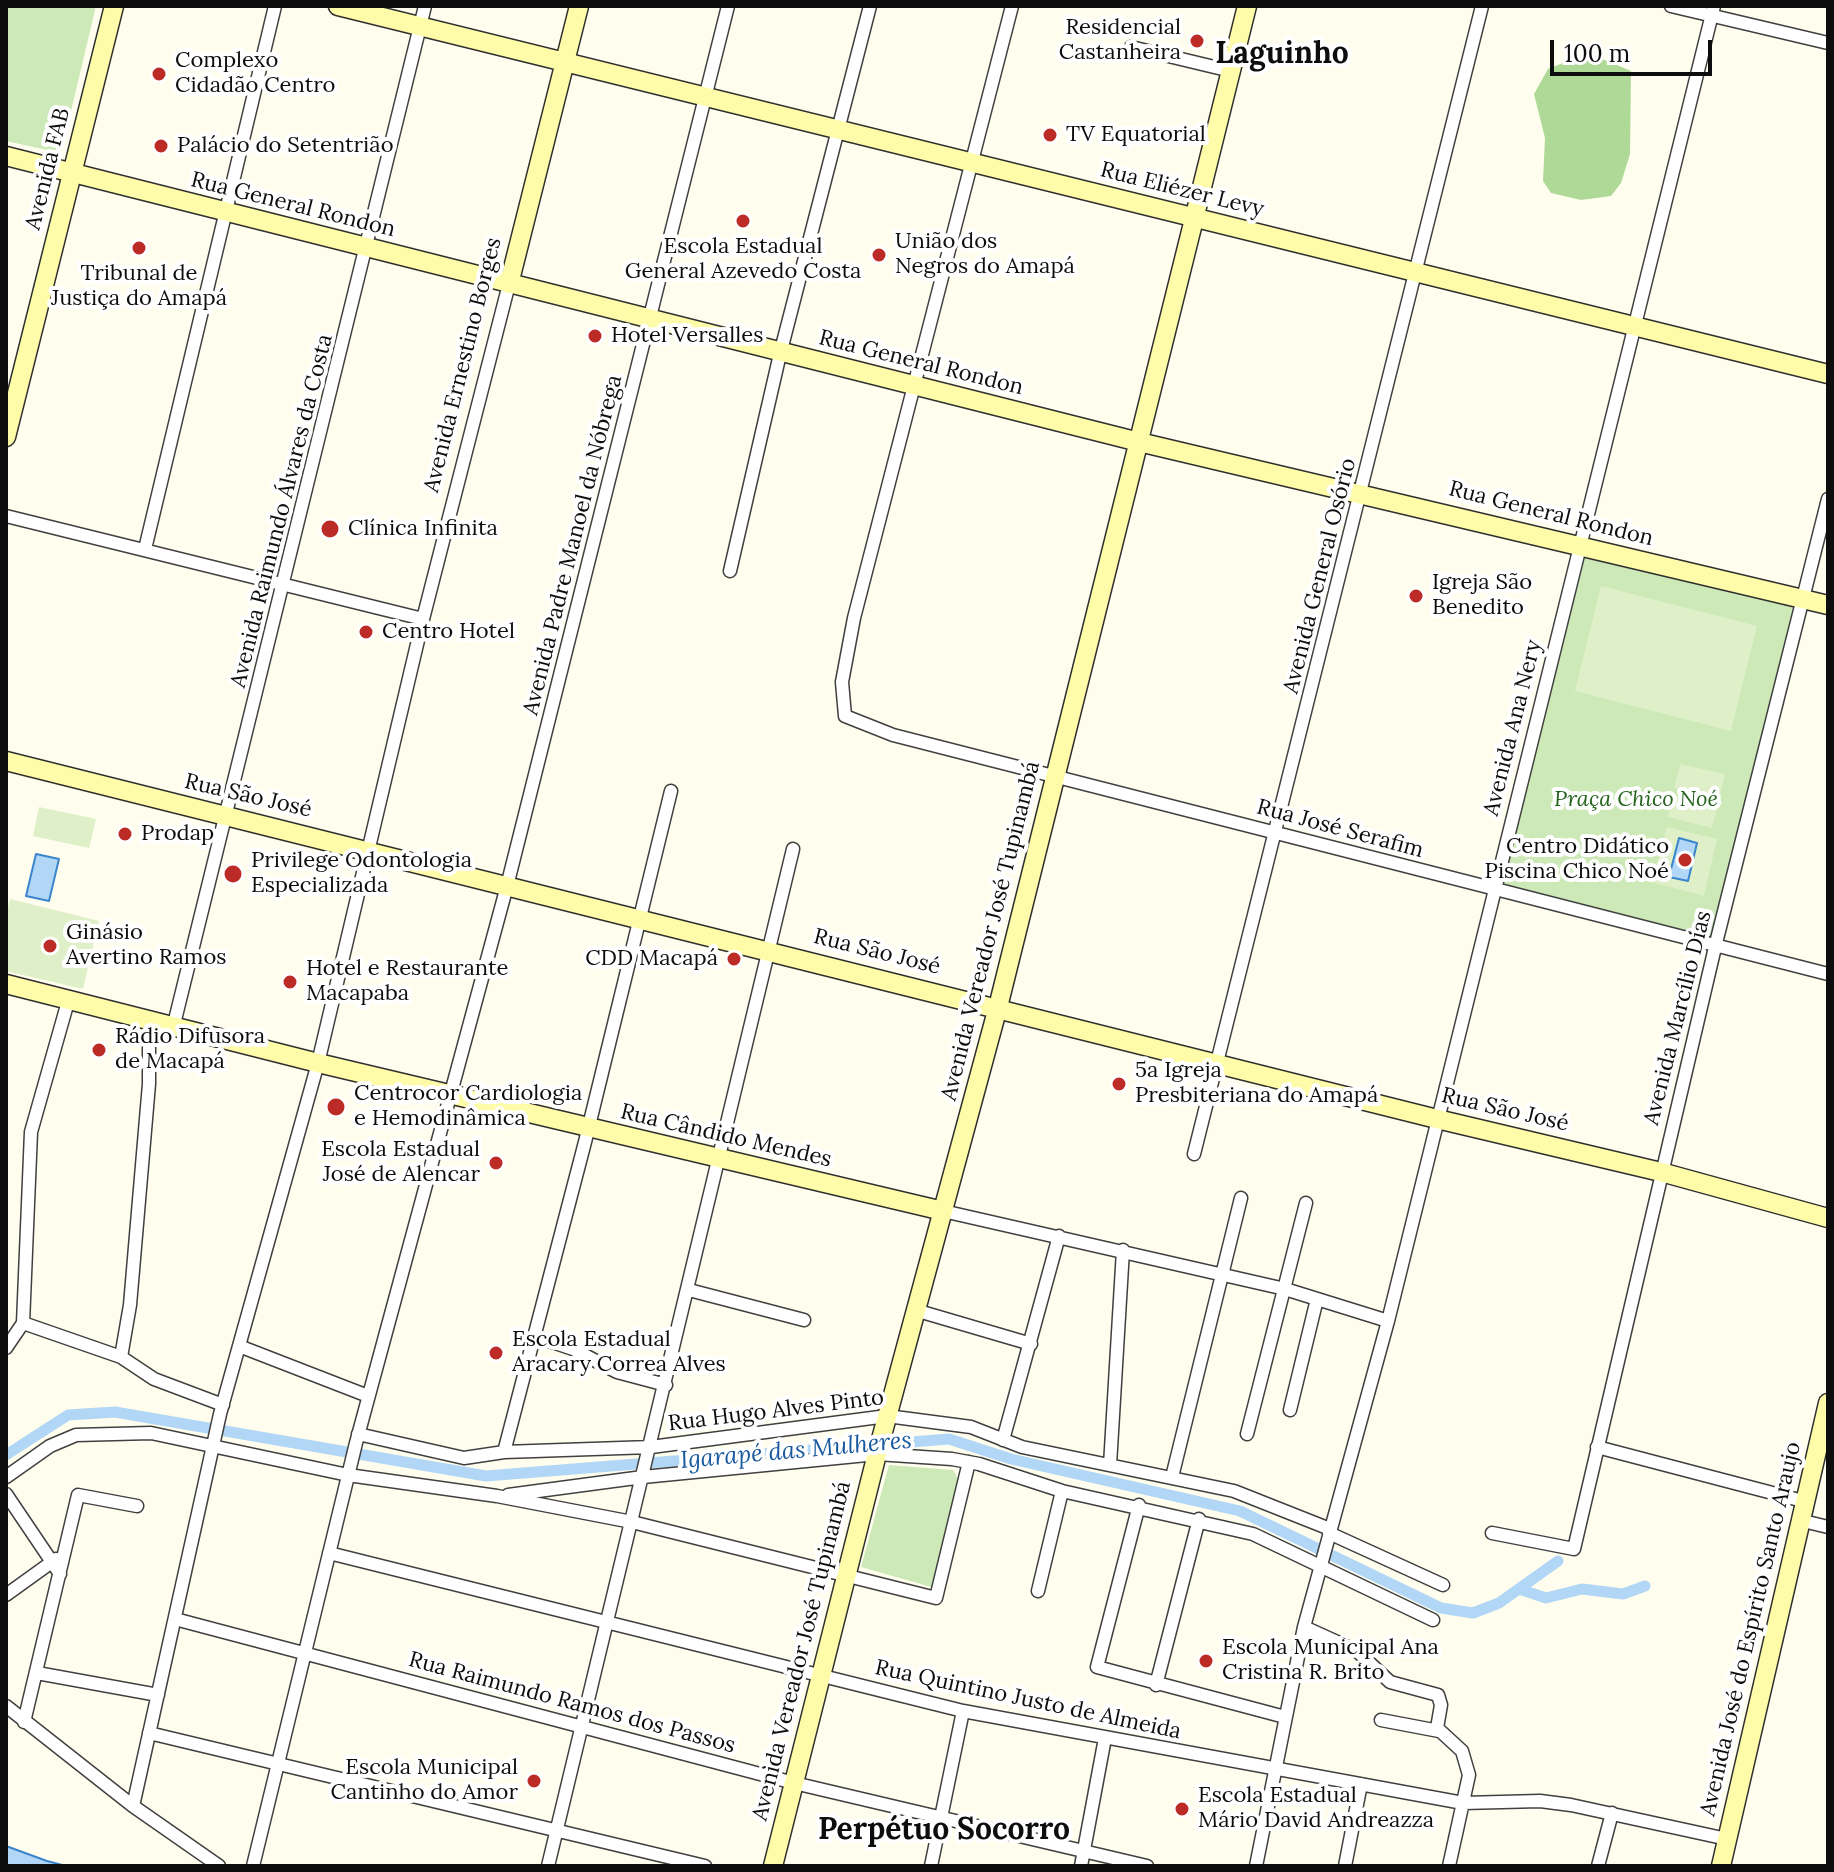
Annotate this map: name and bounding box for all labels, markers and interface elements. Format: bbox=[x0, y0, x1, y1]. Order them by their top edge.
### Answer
place label: Residencial Castanheira bbox=[1059, 15, 1181, 66]
scale bar bbox=[1554, 24, 1716, 74]
marker: Residencial Castanheira bbox=[1188, 32, 1206, 50]
district label: Laguinho bbox=[1215, 36, 1349, 72]
text: 100 m bbox=[1564, 38, 1630, 69]
place label: Complexo Cidadão Centro bbox=[175, 48, 335, 100]
marker: Complexo Cidadão Centro bbox=[150, 65, 168, 83]
street label: Avenida FAB bbox=[20, 105, 76, 233]
place label: TV Equatorial bbox=[1066, 122, 1206, 148]
marker: TV Equatorial bbox=[1041, 126, 1059, 144]
place label: Palácio do Setentrião bbox=[177, 133, 394, 159]
marker: Palácio do Setentrião bbox=[152, 137, 170, 155]
street label: Rua Eliézer Levy bbox=[1098, 157, 1266, 223]
street label: Rua General Rondon bbox=[188, 167, 398, 243]
marker: Escola Estadual General Azevedo Costa bbox=[734, 212, 752, 230]
place label: União dos Negros do Amapá bbox=[895, 229, 1075, 280]
place label: Escola Estadual General Azevedo Costa bbox=[625, 234, 861, 286]
street label: Avenida Ernestino Borges bbox=[419, 235, 507, 495]
marker: Tribunal de Justiça do Amapá bbox=[130, 239, 148, 257]
marker: União dos Negros do Amapá bbox=[870, 246, 888, 264]
place label: Tribunal de Justiça do Amapá bbox=[51, 261, 227, 312]
place label: Hotel Versalles bbox=[611, 323, 763, 349]
street label: Rua General Rondon bbox=[816, 325, 1026, 401]
marker: Hotel Versalles bbox=[586, 327, 604, 345]
street label: Avenida Raimundo Álvares da Costa bbox=[225, 332, 339, 690]
street label: Avenida Padre Manoel da Nóbrega bbox=[518, 372, 628, 718]
street label: Avenida General Osório bbox=[1278, 456, 1362, 696]
street label: Rua General Rondon bbox=[1446, 476, 1656, 552]
place label: Clínica Infinita bbox=[348, 516, 498, 542]
marker: Clínica Infinita bbox=[319, 518, 341, 540]
place label: Igreja São Benedito bbox=[1432, 570, 1532, 622]
marker: Igreja São Benedito bbox=[1407, 587, 1425, 605]
place label: Centro Hotel bbox=[382, 619, 515, 645]
marker: Centro Hotel bbox=[357, 623, 375, 641]
street label: Avenida Ana Nery bbox=[1478, 637, 1548, 819]
street label: Avenida Vereador José Tupinambá bbox=[936, 758, 1046, 1104]
street label: Rua São José bbox=[182, 769, 314, 823]
park label: Praça Chico Noé bbox=[1554, 787, 1718, 813]
street label: Rua José Serafim bbox=[1254, 794, 1426, 864]
place label: Prodap bbox=[141, 821, 214, 847]
marker: Prodap bbox=[116, 825, 134, 843]
place label: Centro Didático Piscina Chico Noé bbox=[1485, 834, 1669, 886]
place label: Privilege Odontologia Especializada bbox=[251, 848, 472, 900]
marker: Centro Didático Piscina Chico Noé bbox=[1676, 851, 1694, 869]
marker: Privilege Odontologia Especializada bbox=[222, 863, 244, 885]
street label: Avenida Marcílio Dias bbox=[1639, 908, 1717, 1128]
place label: Ginásio Avertino Ramos bbox=[66, 920, 227, 972]
street label: Rua São José bbox=[811, 924, 943, 980]
marker: Ginásio Avertino Ramos bbox=[41, 937, 59, 955]
place label: CDD Macapá bbox=[585, 946, 718, 972]
marker: CDD Macapá bbox=[725, 950, 743, 968]
place label: Hotel e Restaurante Macapaba bbox=[306, 956, 508, 1008]
marker: Hotel e Restaurante Macapaba bbox=[281, 973, 299, 991]
place label: Rádio Difusora de Macapá bbox=[115, 1024, 265, 1076]
marker: Rádio Difusora de Macapá bbox=[90, 1041, 108, 1059]
place label: 5a Igreja Presbiteriana do Amapá bbox=[1135, 1058, 1378, 1110]
marker: 5a Igreja Presbiteriana do Amapá bbox=[1110, 1075, 1128, 1093]
place label: Centrocor Cardiologia e Hemodinâmica bbox=[354, 1081, 582, 1132]
street label: Rua São José bbox=[1439, 1083, 1571, 1137]
marker: Centrocor Cardiologia e Hemodinâmica bbox=[325, 1096, 347, 1118]
street label: Rua Cândido Mendes bbox=[618, 1099, 834, 1173]
place label: Escola Estadual José de Alencar bbox=[321, 1137, 480, 1188]
marker: Escola Estadual José de Alencar bbox=[487, 1154, 505, 1172]
place label: Escola Estadual Aracary Correa Alves bbox=[512, 1327, 726, 1378]
marker: Escola Estadual Aracary Correa Alves bbox=[487, 1344, 505, 1362]
street label: Rua Hugo Alves Pinto bbox=[667, 1385, 885, 1437]
water label: Igarapé das Mulheres bbox=[679, 1427, 913, 1475]
street label: Avenida José do Espírito Santo Araujo bbox=[1695, 1439, 1807, 1819]
street label: Avenida Vereador José Tupinambá bbox=[747, 1478, 857, 1824]
place label: Escola Municipal Ana Cristina R. Brito bbox=[1222, 1635, 1439, 1686]
street label: Rua Raimundo Ramos dos Passos bbox=[406, 1647, 738, 1759]
marker: Escola Municipal Ana Cristina R. Brito bbox=[1197, 1652, 1215, 1670]
street label: Rua Quintino Justo de Almeida bbox=[872, 1655, 1184, 1745]
place label: Escola Municipal Cantinho do Amor bbox=[331, 1755, 518, 1806]
marker: Escola Municipal Cantinho do Amor bbox=[525, 1772, 543, 1790]
place label: Escola Estadual Mário David Andreazza bbox=[1198, 1783, 1434, 1834]
marker: Escola Estadual Mário David Andreazza bbox=[1173, 1800, 1191, 1818]
district label: Perpétuo Socorro bbox=[818, 1812, 1070, 1848]

